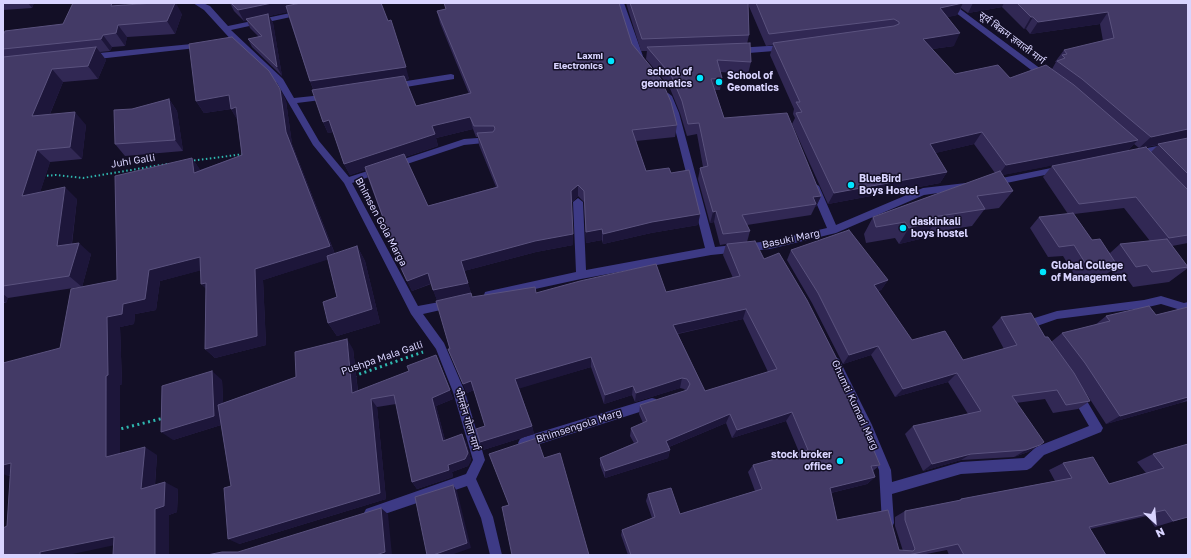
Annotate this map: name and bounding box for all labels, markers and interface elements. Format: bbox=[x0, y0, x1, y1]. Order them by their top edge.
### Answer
street label: सूर्य बिक्रम ज्ञवाली मार्ग bbox=[976, 9, 1048, 67]
place label: Laxmi Electronics bbox=[553, 51, 603, 72]
marker: Laxmi Electronics bbox=[606, 56, 616, 66]
place label: school of geomatics bbox=[641, 66, 692, 90]
place label: School of Geomatics bbox=[727, 70, 779, 94]
marker: school of geomatics bbox=[695, 73, 705, 83]
marker: School of Geomatics bbox=[714, 77, 724, 87]
street label: Juhi Galli bbox=[110, 152, 156, 170]
place label: BlueBird Boys Hostel bbox=[859, 173, 918, 196]
street label: Bhimsen Gola Marga bbox=[353, 176, 409, 268]
marker: BlueBird Boys Hostel bbox=[846, 180, 856, 190]
place label: daskinkali boys hostel bbox=[911, 216, 968, 240]
marker: daskinkali boys hostel bbox=[898, 223, 908, 233]
street label: Basuki Marg bbox=[761, 227, 821, 251]
place label: Global College of Management bbox=[1051, 260, 1126, 284]
marker: Global College of Management bbox=[1038, 267, 1048, 277]
street label: Pushpa Mala Galli bbox=[340, 338, 424, 378]
street label: Ghumti Kumari Marg bbox=[829, 358, 881, 452]
street label: भीमसेन गोला मार्ग bbox=[452, 386, 482, 452]
street label: Bhimsengola Marg bbox=[535, 406, 623, 446]
place label: stock broker office bbox=[771, 449, 832, 472]
marker: stock broker office bbox=[835, 456, 845, 466]
north arrow bbox=[1135, 502, 1175, 542]
text: N bbox=[1154, 526, 1167, 541]

